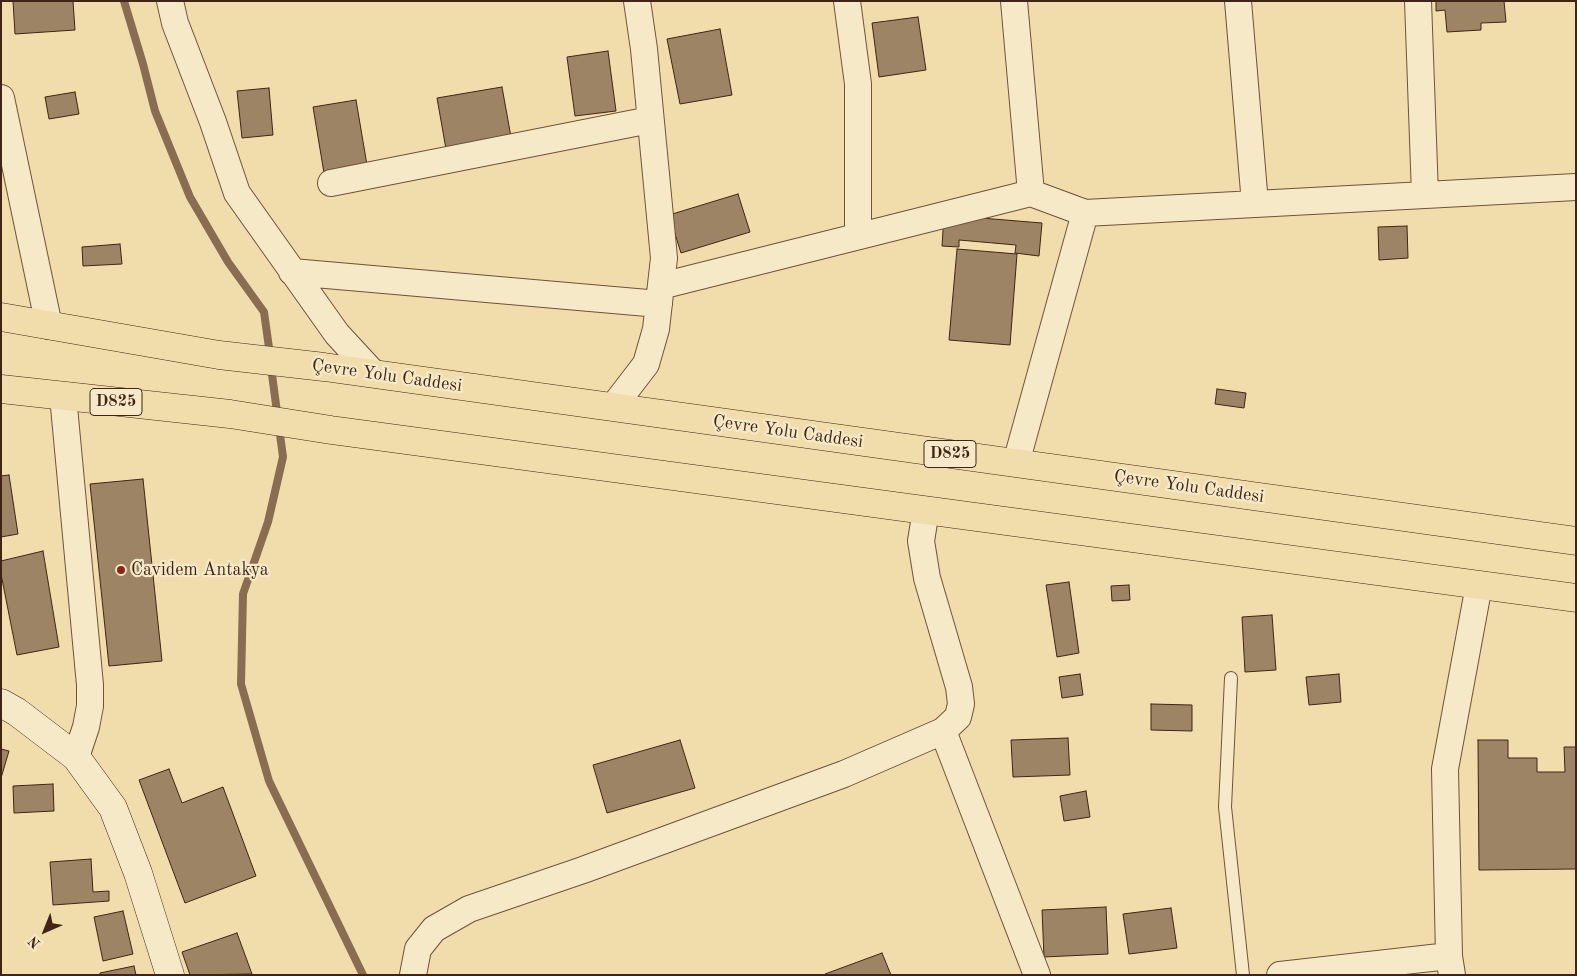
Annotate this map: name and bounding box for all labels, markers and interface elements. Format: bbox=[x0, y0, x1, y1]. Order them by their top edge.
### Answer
street label: Çevre Yolu Caddesi bbox=[310, 355, 464, 397]
road number: D825 bbox=[90, 388, 142, 416]
street label: Çevre Yolu Caddesi bbox=[711, 411, 865, 453]
road number: D825 bbox=[924, 440, 976, 468]
street label: Çevre Yolu Caddesi bbox=[1112, 466, 1266, 508]
place label: Cavidem Antakya bbox=[131, 559, 269, 581]
marker: Cavidem Antakya bbox=[115, 564, 127, 576]
north arrow bbox=[20, 906, 70, 956]
text: N bbox=[26, 933, 43, 951]

